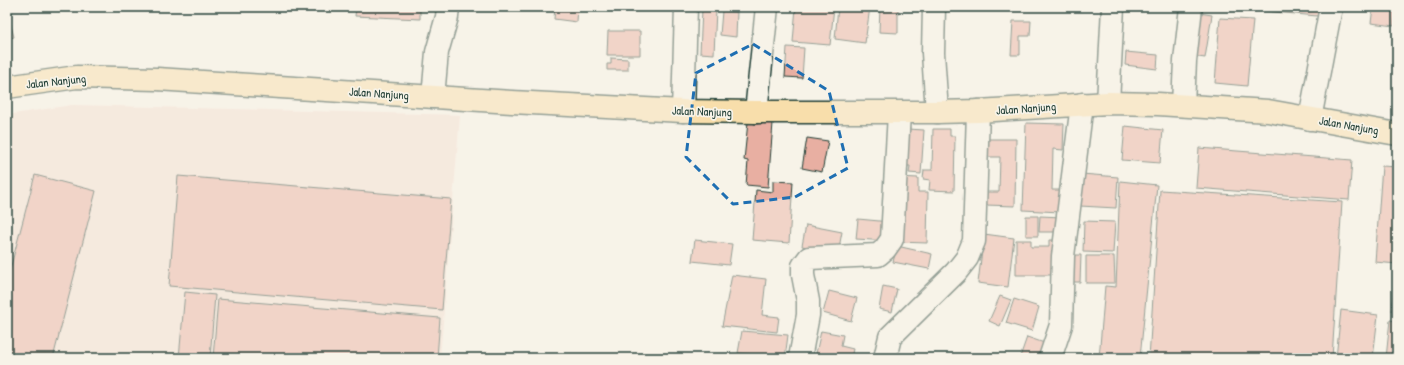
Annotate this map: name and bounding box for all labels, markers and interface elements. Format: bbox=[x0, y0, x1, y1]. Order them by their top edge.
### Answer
street label: Jalan Nanjung bbox=[25, 69, 87, 93]
street label: Jalan Nanjung bbox=[348, 82, 410, 104]
street label: Jalan Nanjung bbox=[995, 97, 1057, 119]
street label: Jalan Nanjung bbox=[672, 101, 732, 121]
street label: Jalan Nanjung bbox=[1318, 111, 1380, 139]

